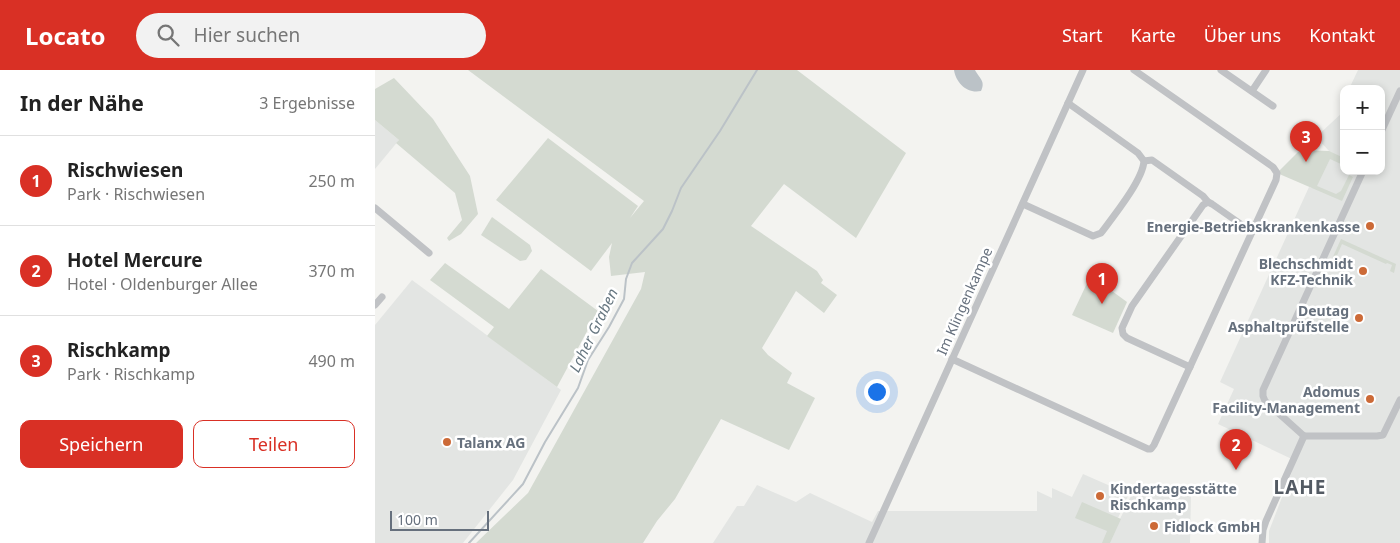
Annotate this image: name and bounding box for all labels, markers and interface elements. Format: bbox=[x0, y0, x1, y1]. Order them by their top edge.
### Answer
search box bbox=[136, 13, 486, 58]
text: Locato bbox=[25, 19, 106, 52]
icon: search bbox=[154, 21, 182, 49]
text: Hier suchen bbox=[194, 22, 300, 48]
text: Start bbox=[1062, 23, 1102, 47]
text: Karte bbox=[1130, 23, 1176, 47]
text: Über uns bbox=[1204, 23, 1281, 47]
text: Kontakt bbox=[1309, 23, 1375, 47]
map controls bbox=[1340, 85, 1385, 175]
button: + bbox=[1340, 85, 1385, 130]
text: In der Nähe bbox=[20, 89, 144, 117]
text: 3 Ergebnisse bbox=[259, 92, 355, 114]
pin: 3 bbox=[1290, 121, 1322, 162]
button: − bbox=[1340, 130, 1385, 175]
text: Rischwiesen bbox=[67, 157, 183, 183]
text: 1 bbox=[31, 170, 41, 192]
text: 250 m bbox=[308, 170, 355, 192]
text: Park · Rischwiesen bbox=[67, 183, 205, 205]
place label: Energie-Betriebskrankenkasse bbox=[1147, 217, 1360, 236]
marker: Energie-Betriebskrankenkasse bbox=[1364, 220, 1376, 232]
street label: Im Klingenkampe bbox=[932, 244, 996, 358]
text: Hotel Mercure bbox=[67, 247, 203, 273]
place label: Blechschmidt KFZ-Technik bbox=[1259, 254, 1353, 289]
text: 2 bbox=[31, 260, 41, 282]
text: 370 m bbox=[308, 260, 355, 282]
pin: 1 bbox=[1086, 263, 1118, 304]
marker: Blechschmidt KFZ-Technik bbox=[1357, 265, 1369, 277]
text: Hotel · Oldenburger Allee bbox=[67, 273, 258, 295]
water label: Laher Graben bbox=[564, 285, 622, 375]
place label: Deutag Asphaltprüfstelle bbox=[1228, 301, 1349, 336]
marker: Deutag Asphaltprüfstelle bbox=[1353, 312, 1365, 324]
text: Rischkamp bbox=[67, 337, 171, 363]
text: 3 bbox=[31, 350, 41, 372]
text: 490 m bbox=[308, 350, 355, 372]
text: Park · Rischkamp bbox=[67, 363, 195, 385]
your location bbox=[864, 379, 890, 405]
place label: Adomus Facility-Management bbox=[1212, 382, 1360, 417]
marker: Adomus Facility-Management bbox=[1364, 393, 1376, 405]
button: Speichern bbox=[20, 420, 183, 468]
button: Teilen bbox=[193, 420, 355, 468]
pin: 2 bbox=[1220, 429, 1252, 470]
place label: Talanx AG bbox=[457, 433, 525, 452]
marker: Talanx AG bbox=[441, 436, 453, 448]
district label: LAHE bbox=[1274, 474, 1326, 500]
place label: Kindertagesstätte Rischkamp bbox=[1110, 479, 1237, 514]
marker: Kindertagesstätte Rischkamp bbox=[1094, 490, 1106, 502]
scale bar bbox=[390, 508, 489, 531]
text: 100 m bbox=[397, 510, 438, 529]
place label: Fidlock GmbH bbox=[1164, 517, 1261, 536]
marker: Fidlock GmbH bbox=[1148, 520, 1160, 532]

